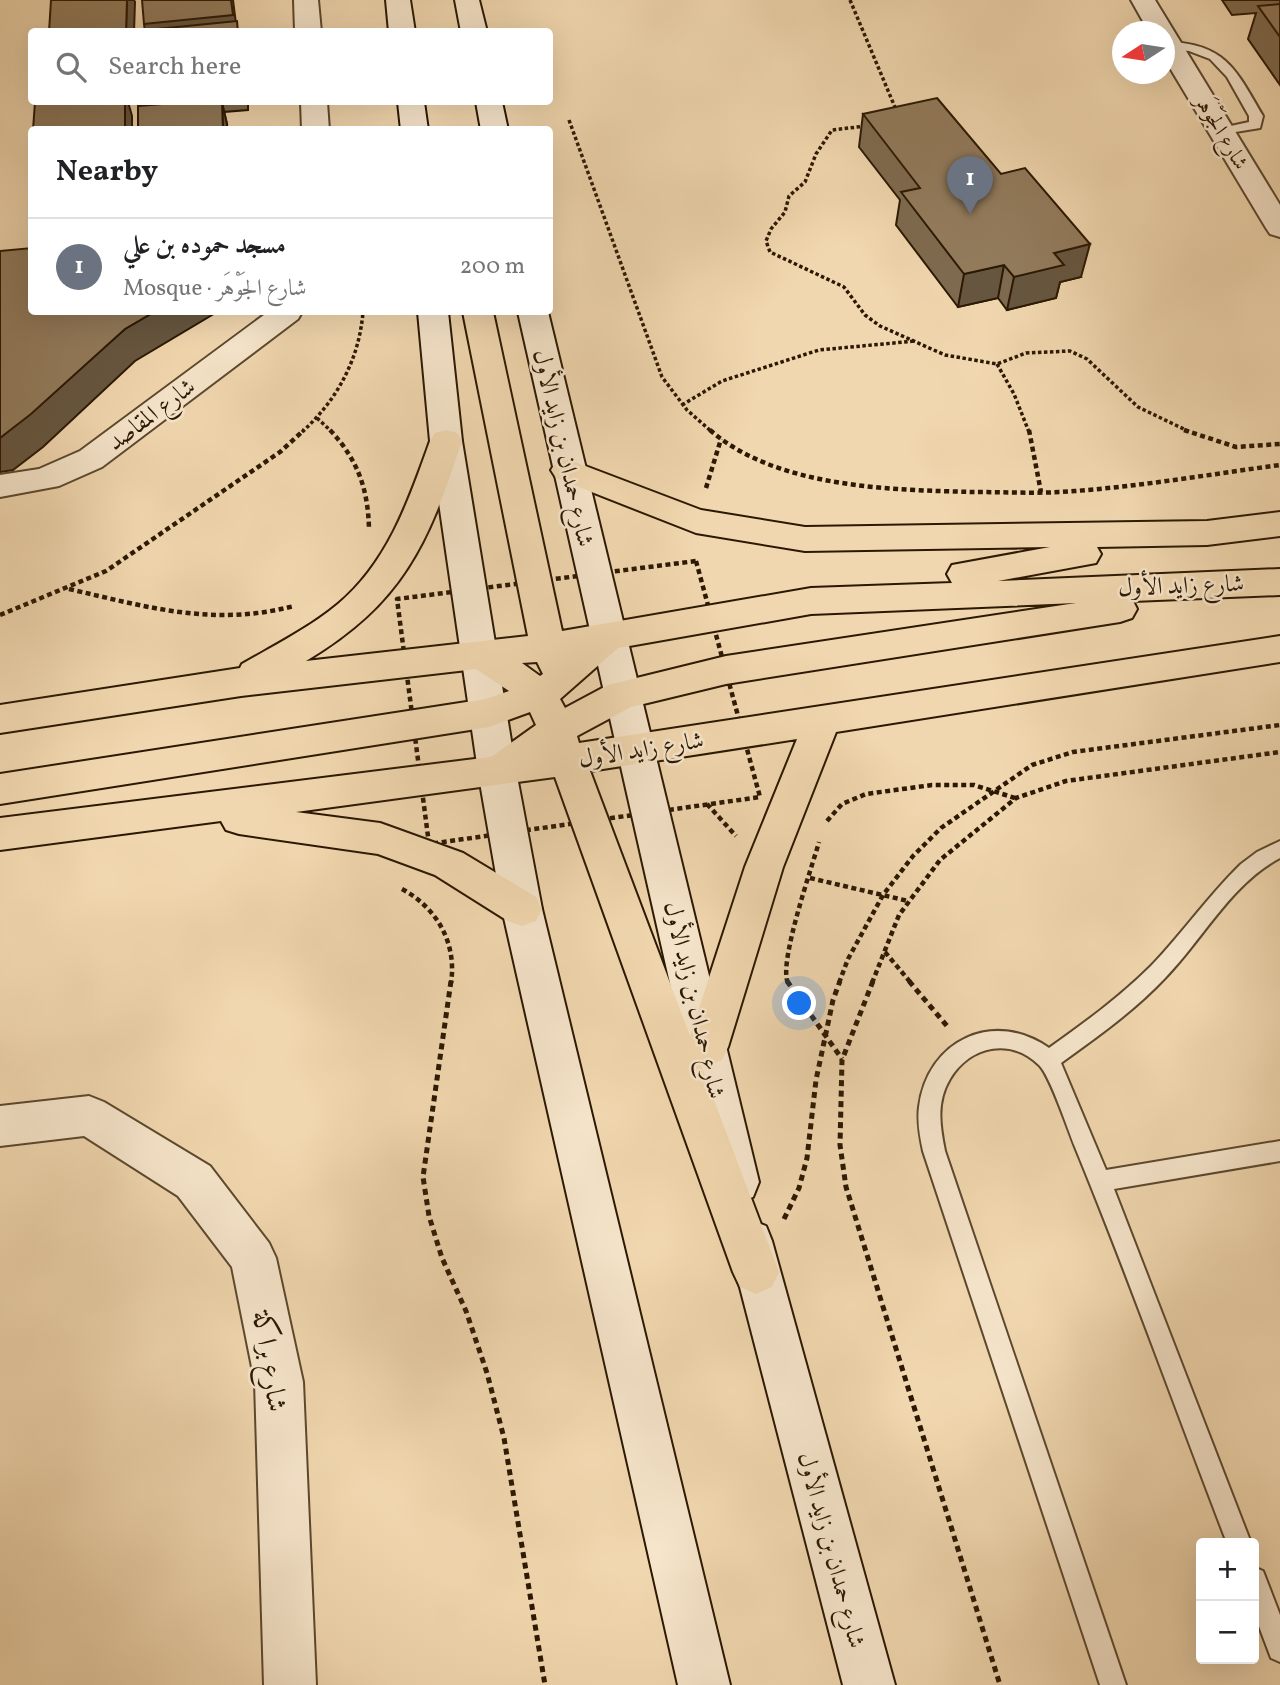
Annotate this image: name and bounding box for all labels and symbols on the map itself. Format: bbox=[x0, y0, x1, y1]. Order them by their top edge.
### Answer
north arrow bbox=[1112, 21, 1175, 84]
street label: شارع الجَوْهَر bbox=[1184, 87, 1257, 177]
pin: 1 bbox=[947, 156, 993, 214]
street label: شارع حمدان بن زايد الأول bbox=[522, 346, 602, 551]
street label: شارع المقاصد bbox=[101, 371, 204, 461]
street label: شارع زايد الأول bbox=[1117, 567, 1245, 607]
street label: شارع زايد الأول bbox=[576, 723, 707, 779]
street label: شارع حمدان بن زايد الأول bbox=[653, 898, 733, 1103]
your location bbox=[782, 986, 816, 1020]
street label: شارع براكة bbox=[239, 1306, 296, 1415]
street label: شارع حمدان بن زايد الأول bbox=[787, 1448, 874, 1653]

